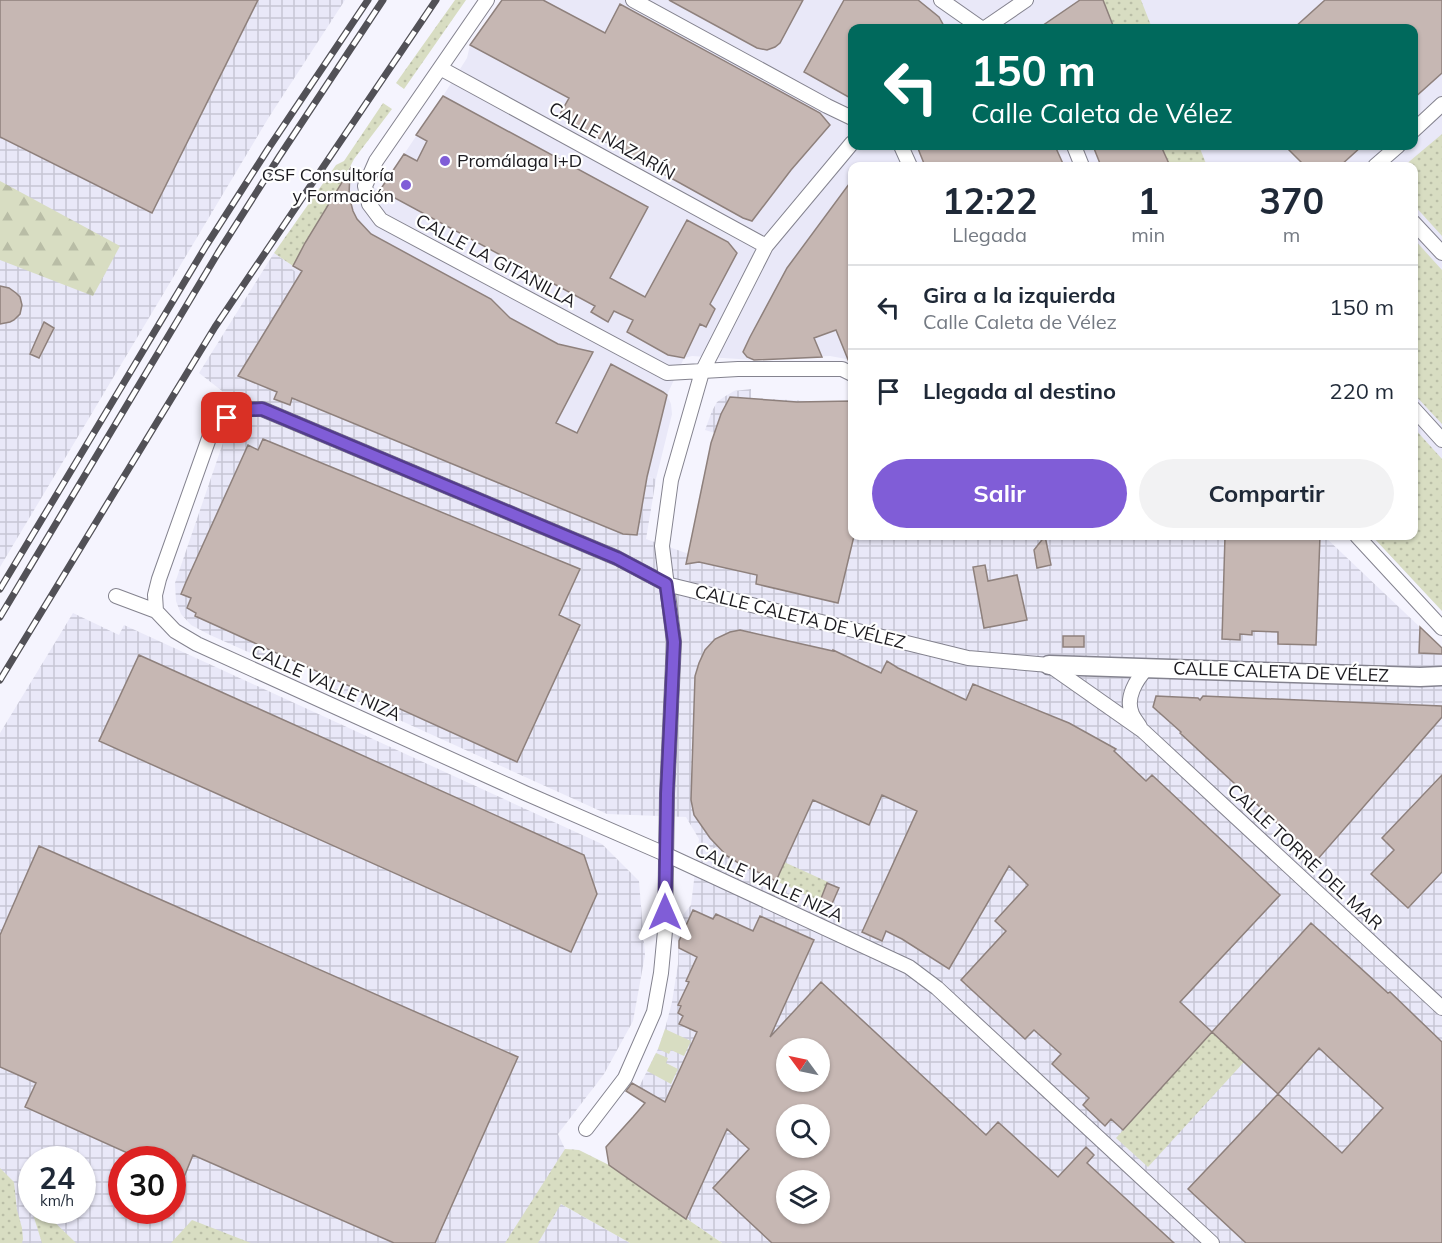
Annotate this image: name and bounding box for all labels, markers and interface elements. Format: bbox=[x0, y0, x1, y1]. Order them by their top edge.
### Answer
text: 150 m bbox=[971, 44, 1096, 97]
icon: left bbox=[872, 48, 950, 126]
street label: CALLE NAZARÍN bbox=[545, 96, 679, 185]
text: Calle Caleta de Vélez bbox=[971, 96, 1233, 130]
place label: Promálaga I+D bbox=[457, 149, 582, 172]
marker: Promálaga I+D bbox=[438, 154, 452, 168]
place label: CSF Consultoría y Formación bbox=[262, 163, 394, 207]
marker: CSF Consultoría y Formación bbox=[399, 178, 413, 192]
text: 12:22 bbox=[942, 178, 1037, 223]
text: 1 bbox=[1137, 178, 1159, 223]
text: 370 bbox=[1259, 178, 1324, 223]
street label: CALLE LA GITANILLA bbox=[412, 208, 580, 313]
text: Llegada bbox=[952, 222, 1027, 247]
text: min bbox=[1131, 222, 1165, 247]
text: m bbox=[1283, 222, 1300, 247]
text: Gira a la izquierda bbox=[923, 281, 1116, 309]
icon: left bbox=[872, 291, 905, 324]
text: 150 m bbox=[1329, 293, 1394, 321]
text: Calle Caleta de Vélez bbox=[923, 309, 1117, 334]
icon: arrive bbox=[872, 375, 905, 408]
text: Llegada al destino bbox=[923, 377, 1116, 405]
text: 220 m bbox=[1329, 377, 1394, 405]
pin bbox=[201, 392, 252, 443]
icon: arrive bbox=[210, 401, 243, 434]
button: Salir bbox=[872, 459, 1127, 528]
button: Compartir bbox=[1139, 459, 1394, 528]
street label: CALLE CALETA DE VÉLEZ bbox=[693, 579, 908, 654]
street label: CALLE VALLE NIZA bbox=[248, 639, 405, 726]
street label: CALLE CALETA DE VÉLEZ bbox=[1173, 656, 1390, 687]
street label: CALLE TORRE DEL MAR bbox=[1223, 779, 1388, 935]
street label: CALLE VALLE NIZA bbox=[691, 838, 847, 927]
position arrow bbox=[633, 880, 697, 944]
north arrow bbox=[776, 1038, 830, 1092]
map controls bbox=[776, 1038, 830, 1224]
button: search bbox=[776, 1104, 830, 1158]
speed limit sign: 30 bbox=[108, 1146, 186, 1224]
text: 24 bbox=[39, 1159, 75, 1197]
button: layers bbox=[776, 1170, 830, 1224]
text: km/h bbox=[40, 1191, 74, 1210]

